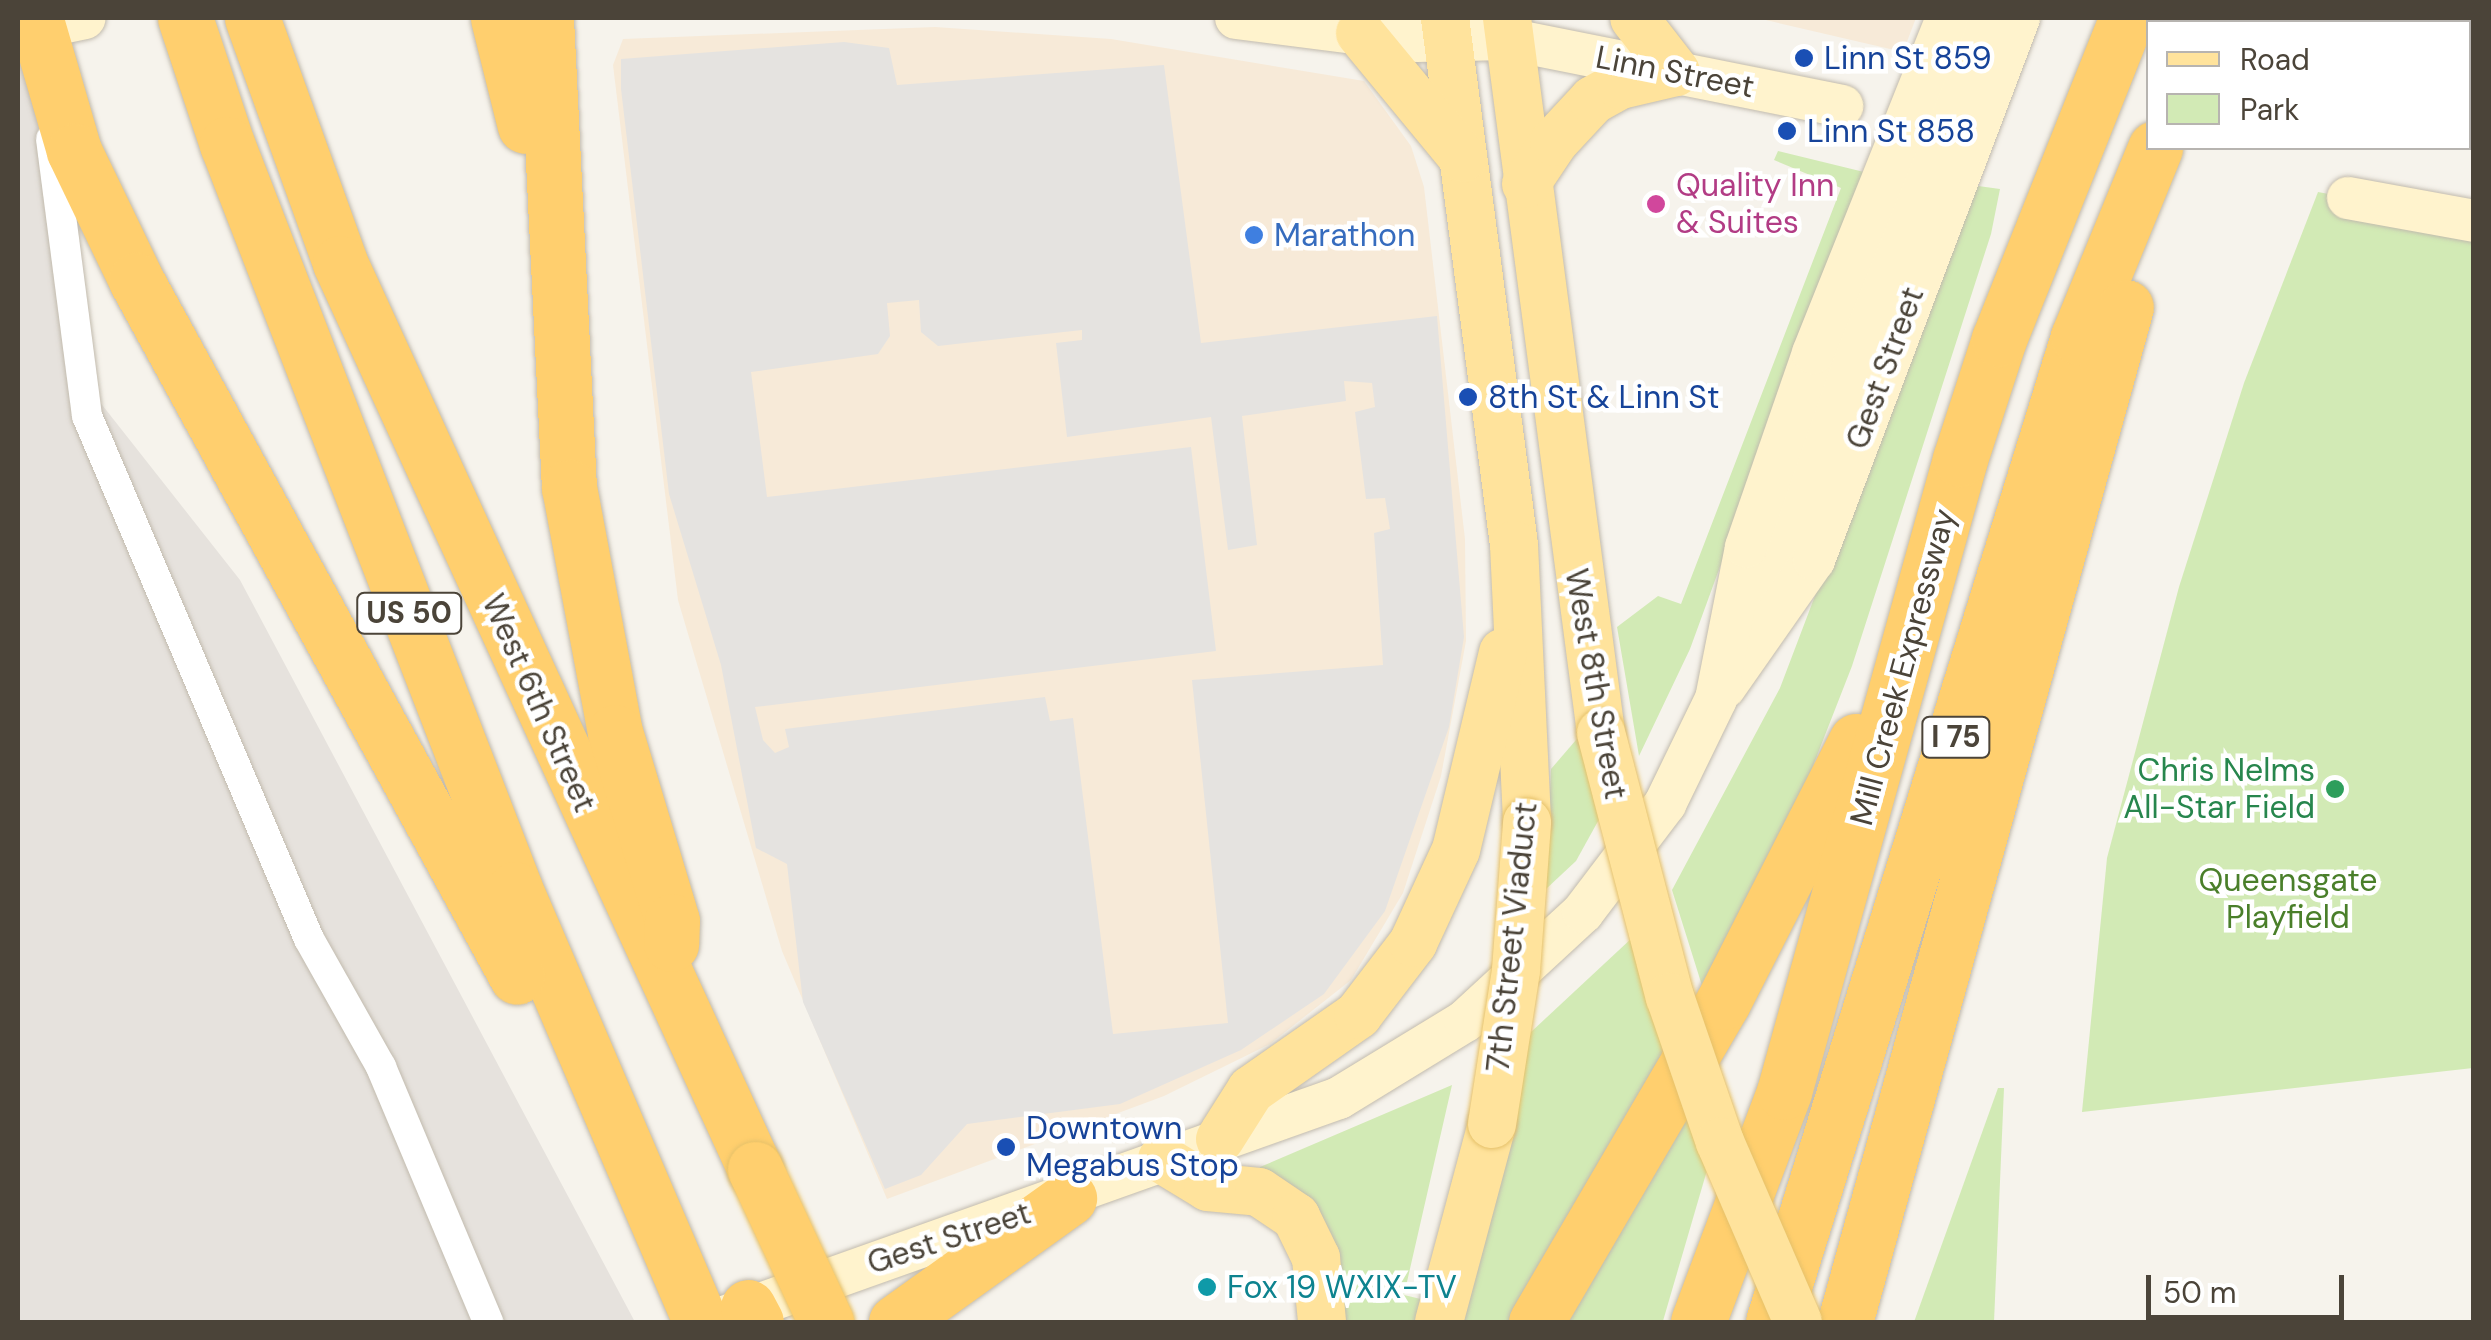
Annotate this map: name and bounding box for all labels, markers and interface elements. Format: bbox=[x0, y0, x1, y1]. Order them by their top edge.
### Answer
legend bbox=[2146, 20, 2471, 150]
street label: Linn Street bbox=[1593, 38, 1757, 106]
place label: Linn St 859 bbox=[1824, 39, 1992, 77]
text: Road bbox=[2240, 40, 2310, 79]
marker: Linn St 859 bbox=[1793, 47, 1815, 69]
text: Park bbox=[2240, 90, 2299, 129]
place label: Linn St 858 bbox=[1807, 112, 1975, 150]
marker: Linn St 858 bbox=[1776, 120, 1798, 142]
place label: Quality Inn & Suites bbox=[1676, 167, 1834, 242]
marker: Quality Inn & Suites bbox=[1645, 193, 1667, 215]
place label: Marathon bbox=[1274, 216, 1415, 254]
marker: Marathon bbox=[1243, 224, 1265, 246]
street label: Gest Street bbox=[1838, 282, 1932, 454]
place label: 8th St & Linn St bbox=[1488, 378, 1719, 416]
marker: 8th St & Linn St bbox=[1457, 386, 1479, 408]
street label: Mill Creek Expressway bbox=[1842, 505, 1964, 829]
street label: West 8th Street bbox=[1557, 566, 1635, 802]
road number: US 50 bbox=[354, 588, 464, 638]
street label: West 6th Street bbox=[474, 588, 604, 818]
road number: I 75 bbox=[1921, 712, 1991, 762]
place label: Chris Nelms All-Star Field bbox=[2123, 752, 2315, 827]
marker: Chris Nelms All-Star Field bbox=[2324, 778, 2346, 800]
street label: 7th Street Viaduct bbox=[1479, 800, 1545, 1074]
park label: Queensgate Playfield bbox=[2199, 862, 2377, 937]
place label: Downtown Megabus Stop bbox=[1026, 1110, 1239, 1185]
marker: Downtown Megabus Stop bbox=[995, 1136, 1017, 1158]
street label: Gest Street bbox=[862, 1194, 1036, 1282]
scale bar bbox=[2151, 1255, 2348, 1317]
place label: Fox 19 WXIX-TV bbox=[1227, 1268, 1457, 1306]
text: 50 m bbox=[2163, 1273, 2237, 1312]
marker: Fox 19 WXIX-TV bbox=[1196, 1276, 1218, 1298]

